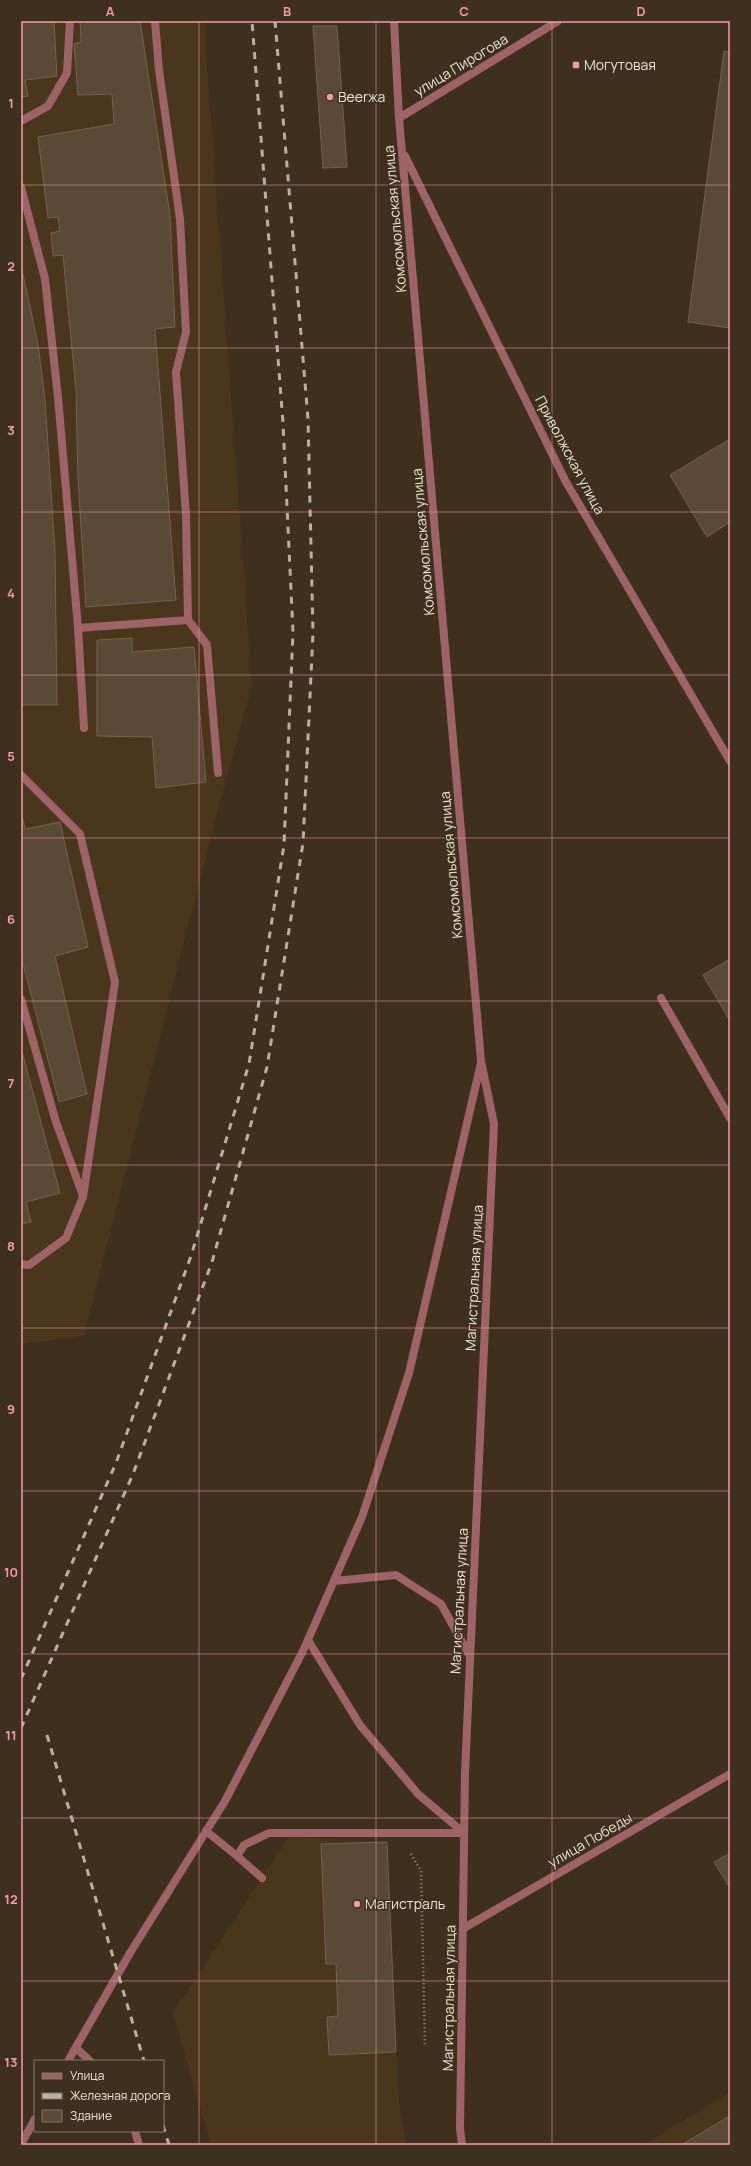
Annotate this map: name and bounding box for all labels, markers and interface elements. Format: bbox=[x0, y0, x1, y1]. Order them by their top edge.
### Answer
text: A bbox=[106, 2, 115, 20]
text: B bbox=[283, 2, 291, 20]
text: C bbox=[459, 2, 469, 20]
text: D bbox=[636, 2, 646, 20]
street label: улица Пирогова bbox=[410, 29, 511, 100]
place label: Могутовая bbox=[584, 55, 656, 74]
marker: Могутовая bbox=[571, 60, 581, 70]
place label: Beerжа bbox=[338, 87, 385, 106]
marker: Beerжа bbox=[325, 92, 335, 102]
text: 1 bbox=[8, 94, 14, 112]
street label: Комсомольская улица bbox=[379, 145, 410, 293]
text: 2 bbox=[7, 257, 15, 275]
street label: Приволжская улица bbox=[531, 392, 610, 517]
text: 3 bbox=[7, 421, 15, 439]
street label: Комсомольская улица bbox=[407, 468, 438, 616]
text: 4 bbox=[7, 584, 15, 602]
text: 5 bbox=[7, 747, 15, 765]
street label: Комсомольская улица bbox=[435, 791, 466, 939]
text: 6 bbox=[7, 910, 15, 928]
text: 7 bbox=[8, 1074, 15, 1092]
street label: Магистральная улица bbox=[460, 1204, 487, 1351]
text: 8 bbox=[7, 1237, 15, 1255]
text: 9 bbox=[7, 1400, 15, 1418]
street label: Магистральная улица bbox=[445, 1527, 472, 1674]
text: 10 bbox=[4, 1563, 18, 1581]
text: 11 bbox=[5, 1726, 17, 1744]
street label: улица Победы bbox=[544, 1808, 635, 1871]
text: 12 bbox=[4, 1890, 18, 1908]
place label: Магистраль bbox=[365, 1894, 445, 1913]
marker: Магистраль bbox=[352, 1899, 362, 1909]
street label: Магистральная улица bbox=[438, 1925, 459, 2071]
text: 13 bbox=[4, 2053, 18, 2071]
legend bbox=[34, 2060, 164, 2132]
text: Улица bbox=[70, 2067, 104, 2084]
text: Железная дорога bbox=[70, 2087, 170, 2104]
text: Здание bbox=[70, 2107, 112, 2124]

